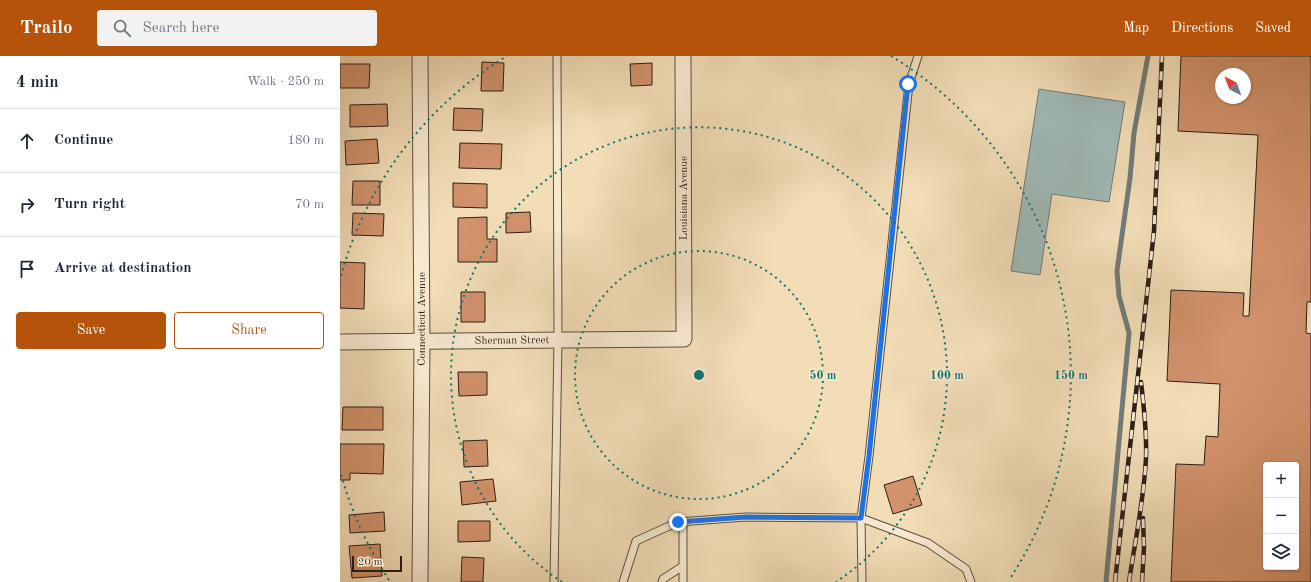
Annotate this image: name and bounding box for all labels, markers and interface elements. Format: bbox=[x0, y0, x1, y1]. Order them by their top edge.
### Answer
search box bbox=[97, 10, 377, 46]
icon: search bbox=[111, 17, 133, 39]
text: Trailo bbox=[20, 19, 73, 38]
text: Search here bbox=[143, 21, 219, 36]
text: Map bbox=[1123, 21, 1149, 35]
text: Directions bbox=[1171, 21, 1233, 35]
text: Saved bbox=[1255, 21, 1291, 35]
north arrow bbox=[1215, 68, 1251, 104]
text: 4 min bbox=[16, 74, 59, 91]
text: Walk · 250 m bbox=[247, 75, 324, 88]
route start bbox=[899, 75, 917, 93]
icon: ahead bbox=[16, 130, 38, 152]
text: Continue bbox=[54, 133, 113, 148]
text: 180 m bbox=[287, 134, 324, 147]
street label: Louisiana Avenue bbox=[679, 156, 690, 240]
icon: right bbox=[16, 194, 38, 216]
text: Turn right bbox=[54, 197, 125, 212]
text: 70 m bbox=[295, 198, 324, 211]
icon: arrive bbox=[16, 258, 38, 280]
text: Arrive at destination bbox=[54, 261, 192, 276]
street label: Connecticut Avenue bbox=[417, 272, 428, 366]
button: Save bbox=[16, 312, 166, 349]
button: Share bbox=[174, 312, 324, 349]
street label: Sherman Street bbox=[475, 335, 550, 346]
centre of rings bbox=[692, 368, 706, 382]
text: 50 m bbox=[810, 369, 837, 382]
text: 150 m bbox=[1054, 369, 1088, 382]
text: 100 m bbox=[930, 370, 964, 382]
map controls bbox=[1263, 462, 1299, 570]
button: + bbox=[1263, 462, 1299, 498]
button: − bbox=[1263, 498, 1299, 534]
route end bbox=[669, 513, 687, 531]
button: layers bbox=[1263, 534, 1299, 570]
scale bar bbox=[352, 554, 402, 573]
text: 20 m bbox=[358, 557, 383, 568]

